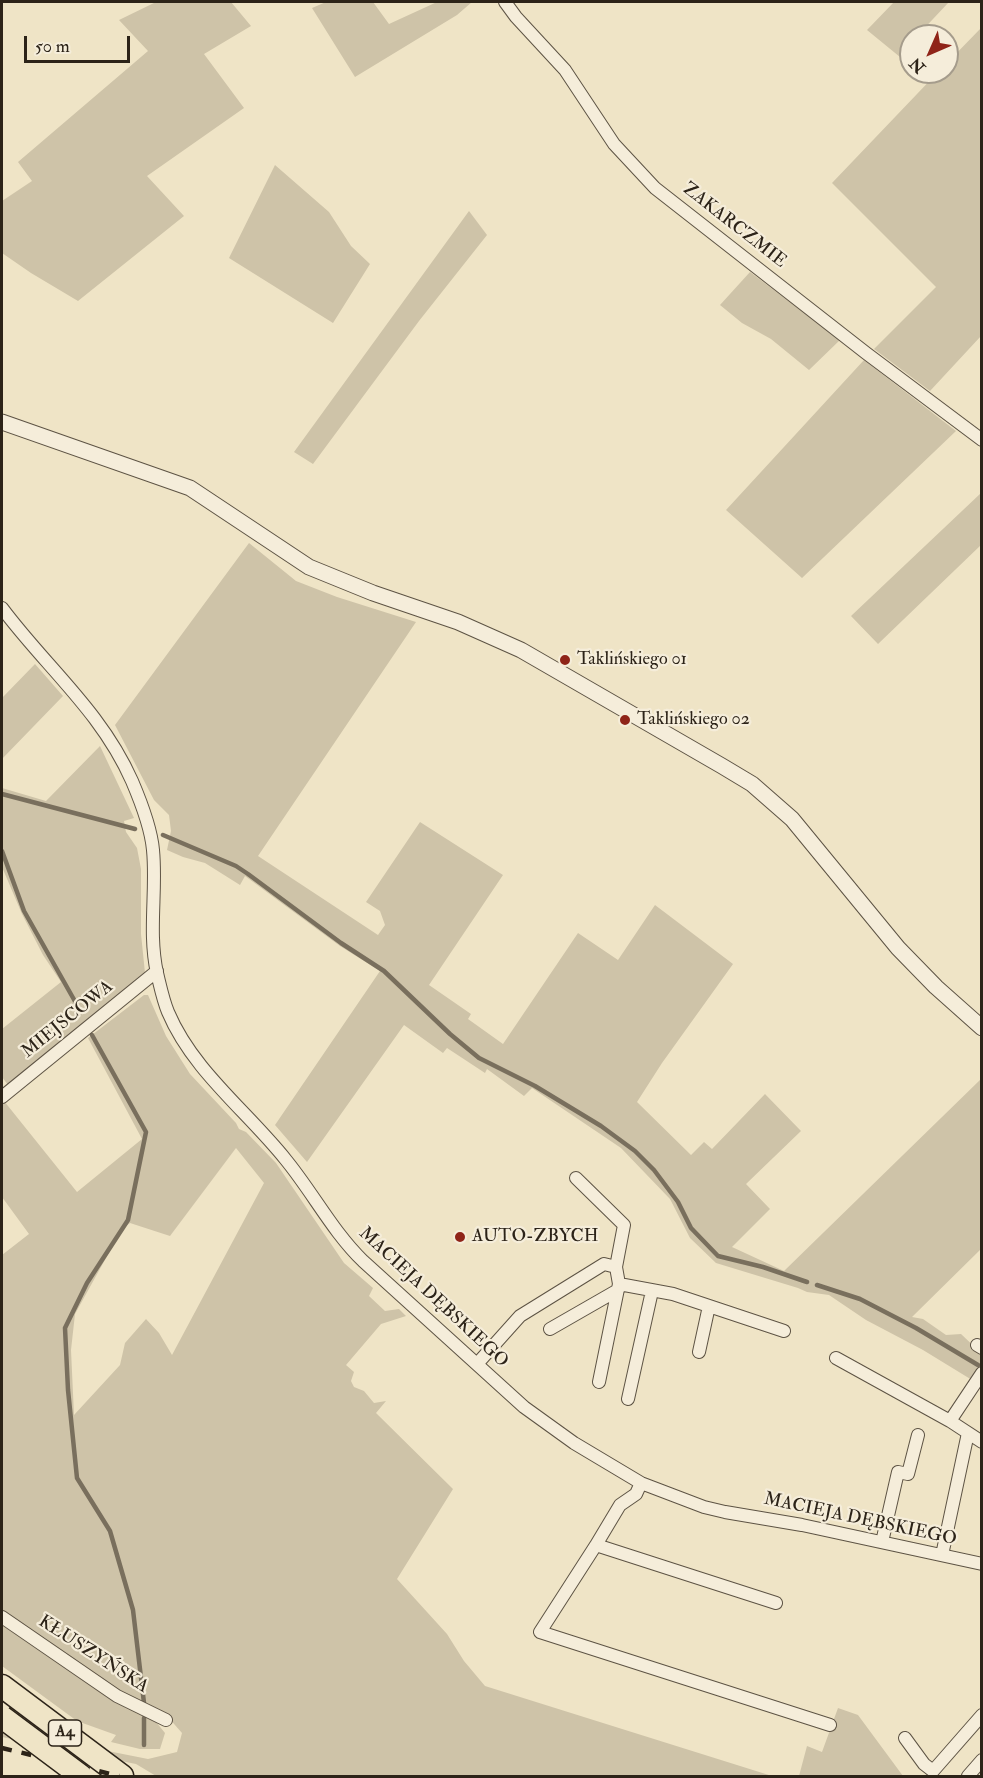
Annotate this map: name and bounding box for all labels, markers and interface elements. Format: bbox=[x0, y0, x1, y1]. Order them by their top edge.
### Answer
scale bar bbox=[27, 24, 134, 62]
north arrow bbox=[899, 24, 959, 84]
text: 50 m bbox=[35, 35, 70, 58]
text: N bbox=[906, 53, 930, 77]
street label: ZAKARCZMIE bbox=[678, 179, 790, 273]
place label: Taklińskiego 01 bbox=[577, 649, 687, 671]
marker: Taklińskiego 01 bbox=[558, 653, 572, 667]
place label: Taklińskiego 02 bbox=[637, 709, 750, 731]
marker: Taklińskiego 02 bbox=[618, 713, 632, 727]
street label: MIEJSCOWA bbox=[18, 977, 118, 1063]
street label: MACIEJA DĘBSKIEGO bbox=[354, 1223, 512, 1373]
place label: AUTO-ZBYCH bbox=[472, 1226, 598, 1248]
marker: AUTO-ZBYCH bbox=[453, 1230, 467, 1244]
street label: MACIEJA DĘBSKIEGO bbox=[762, 1489, 958, 1551]
street label: KŁUSZYŃSKA bbox=[34, 1611, 152, 1699]
road number: A4 bbox=[48, 1720, 82, 1746]

